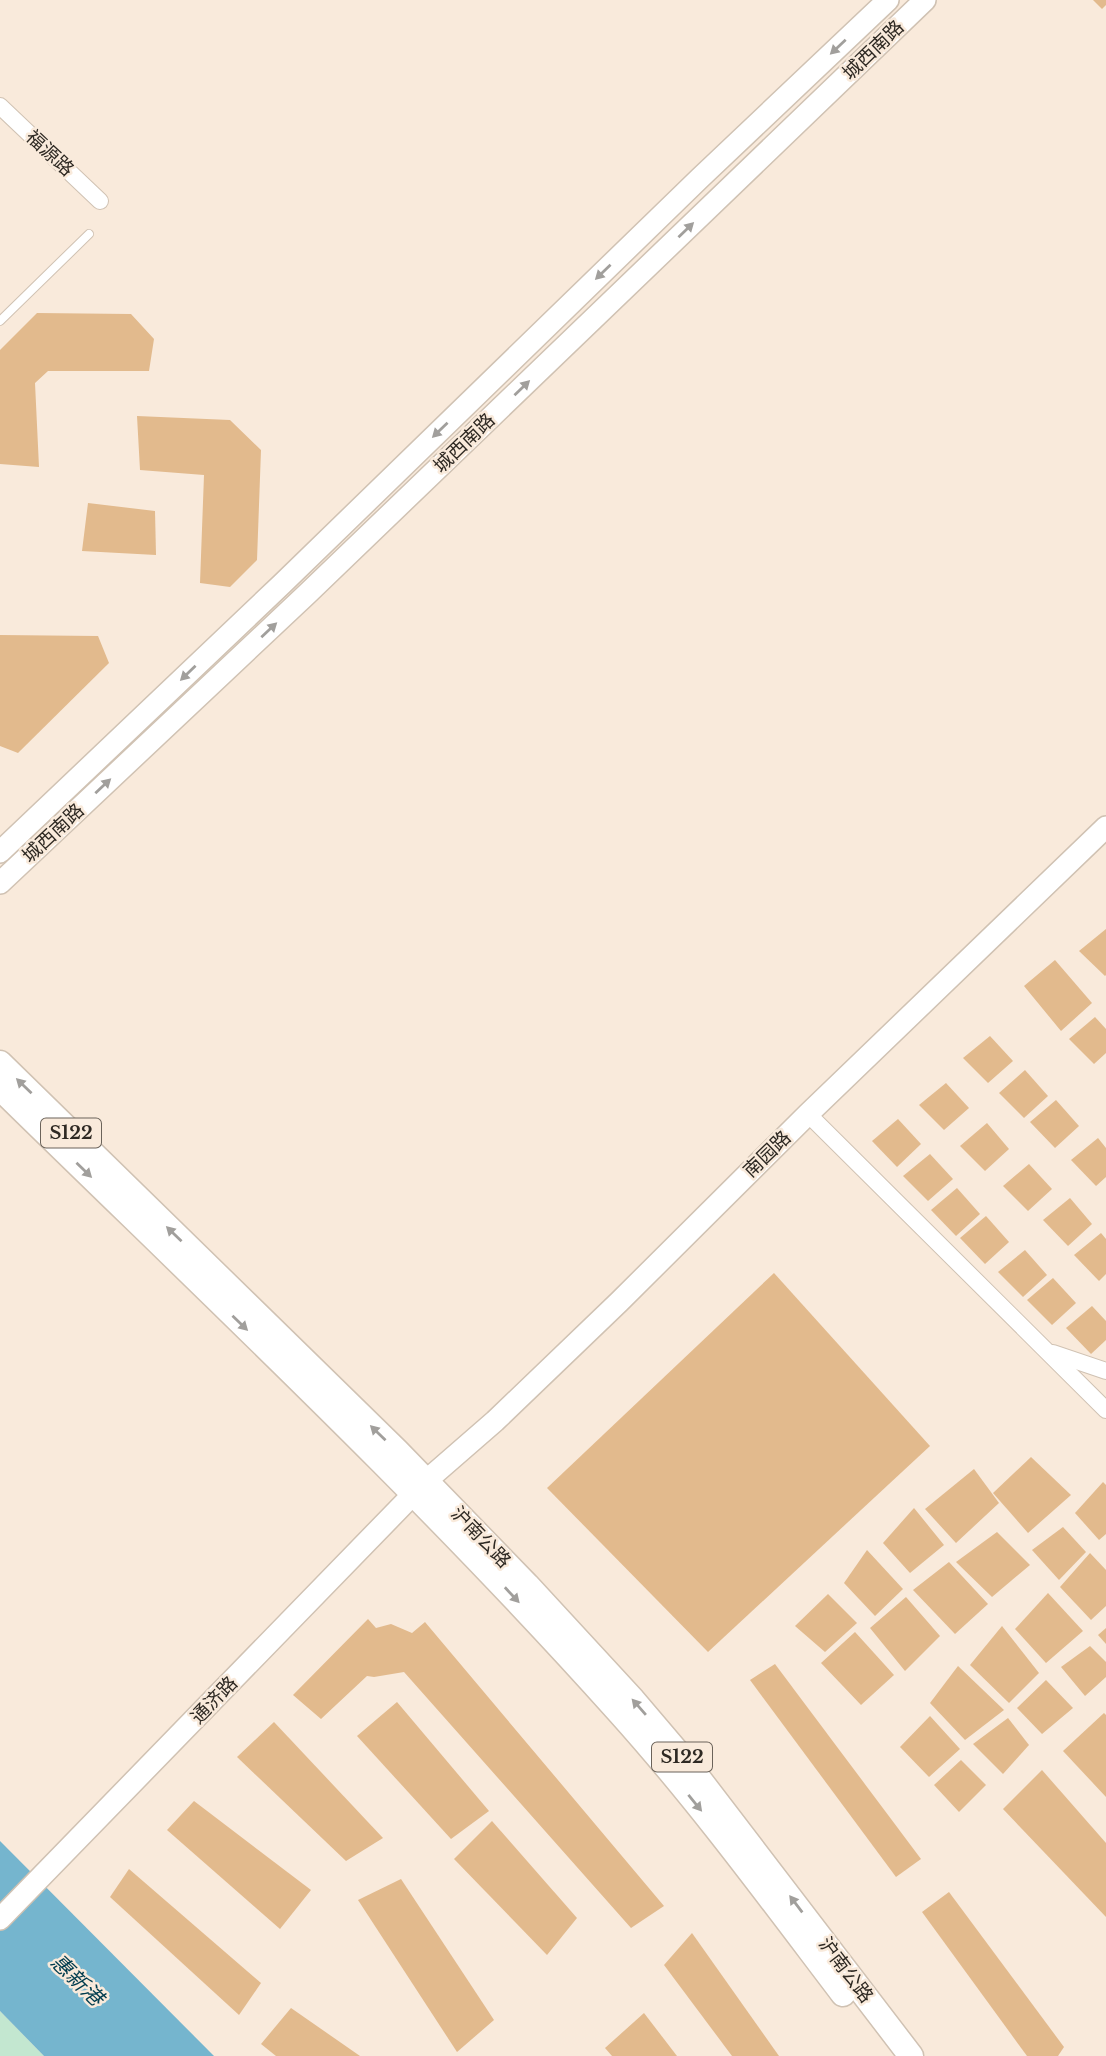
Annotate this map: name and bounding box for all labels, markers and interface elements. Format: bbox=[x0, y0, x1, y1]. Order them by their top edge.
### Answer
street label: 城西南路 bbox=[838, 15, 908, 85]
one-way arrow bbox=[830, 38, 847, 54]
street label: 福源路 bbox=[21, 125, 79, 181]
one-way arrow bbox=[677, 222, 694, 238]
one-way arrow bbox=[595, 263, 612, 279]
one-way arrow bbox=[513, 380, 530, 396]
street label: 城西南路 bbox=[429, 408, 499, 478]
one-way arrow bbox=[432, 422, 449, 438]
one-way arrow bbox=[260, 622, 277, 638]
one-way arrow bbox=[180, 665, 197, 681]
one-way arrow bbox=[94, 778, 111, 794]
street label: 城西南路 bbox=[17, 799, 89, 867]
one-way arrow bbox=[16, 1078, 32, 1095]
road number: S122 bbox=[41, 1118, 101, 1148]
street label: 南园路 bbox=[739, 1126, 795, 1182]
one-way arrow bbox=[75, 1162, 92, 1178]
one-way arrow bbox=[166, 1225, 183, 1242]
one-way arrow bbox=[231, 1314, 248, 1331]
one-way arrow bbox=[370, 1425, 387, 1441]
street label: 沪南公路 bbox=[446, 1502, 516, 1572]
one-way arrow bbox=[504, 1586, 520, 1603]
street label: 通济路 bbox=[186, 1672, 242, 1728]
one-way arrow bbox=[631, 1698, 647, 1716]
road number: S122 bbox=[652, 1742, 712, 1772]
one-way arrow bbox=[688, 1793, 703, 1811]
one-way arrow bbox=[789, 1894, 803, 1913]
street label: 沪南公路 bbox=[814, 1933, 878, 2007]
water label: 惠新港 bbox=[45, 1949, 111, 2013]

